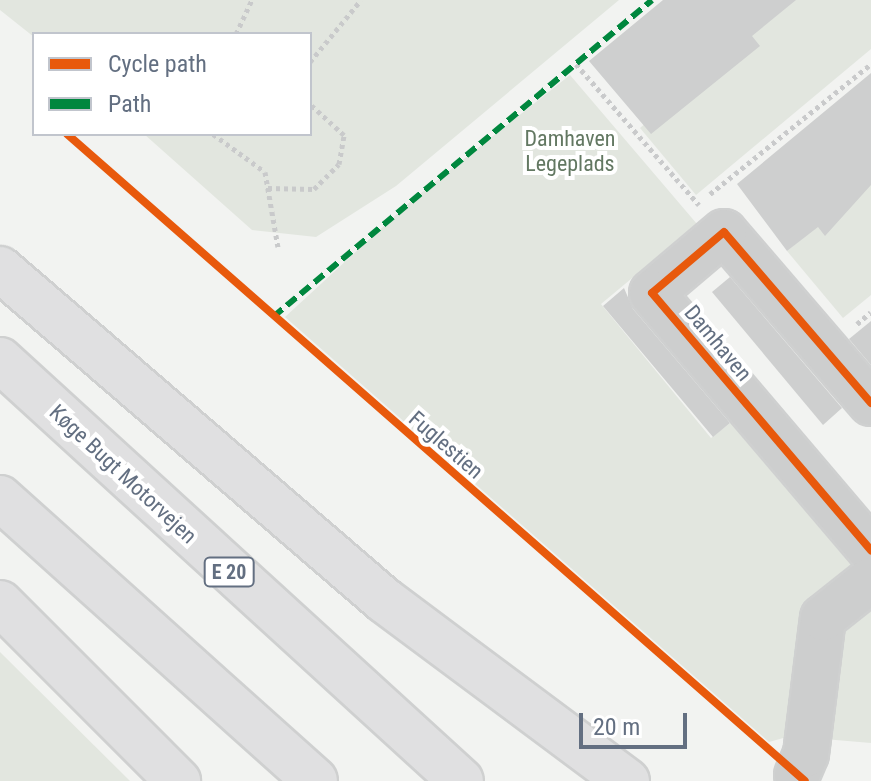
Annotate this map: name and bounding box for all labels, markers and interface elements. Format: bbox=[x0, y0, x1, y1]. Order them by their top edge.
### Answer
legend bbox=[32, 32, 312, 136]
text: Cycle path bbox=[108, 50, 207, 78]
text: Path bbox=[108, 90, 151, 118]
park label: Damhaven Legeplads bbox=[525, 125, 615, 176]
street label: Damhaven bbox=[679, 300, 757, 386]
street label: Køge Bugt Motorvejen bbox=[44, 399, 202, 549]
street label: Fuglestien bbox=[403, 406, 489, 484]
road number: E 20 bbox=[203, 556, 255, 588]
scale bar bbox=[583, 697, 691, 747]
text: 20 m bbox=[593, 713, 640, 741]

